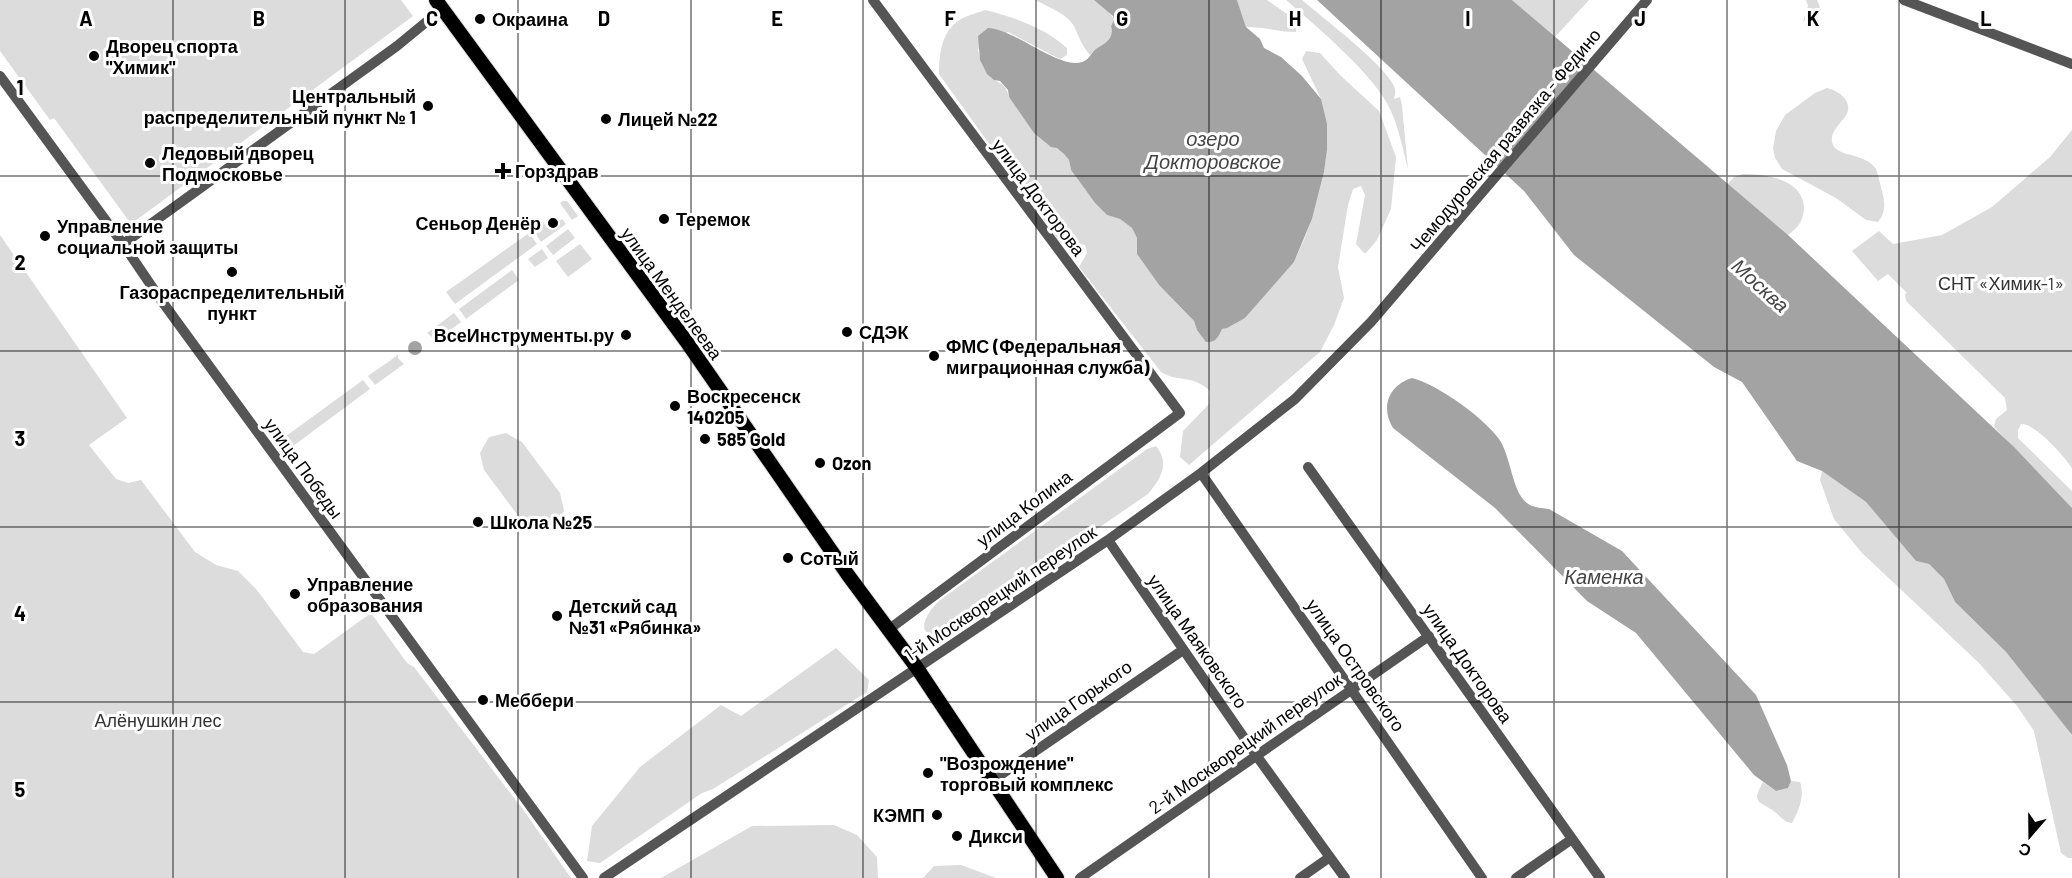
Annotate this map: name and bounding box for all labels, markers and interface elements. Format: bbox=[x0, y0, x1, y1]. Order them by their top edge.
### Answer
text: A bbox=[79, 6, 93, 30]
text: B bbox=[253, 6, 265, 30]
text: C bbox=[426, 6, 438, 30]
text: D bbox=[598, 6, 610, 30]
text: E bbox=[771, 6, 783, 30]
text: F bbox=[944, 6, 956, 30]
text: G bbox=[1116, 6, 1128, 30]
text: H bbox=[1289, 6, 1301, 30]
text: I bbox=[1465, 6, 1471, 30]
text: J bbox=[1634, 6, 1646, 30]
text: K bbox=[1807, 6, 1820, 30]
text: L bbox=[1980, 6, 1992, 30]
place label: Окраина bbox=[492, 8, 569, 30]
marker: Окраина bbox=[473, 12, 487, 26]
street label: Чемодуровская развязка - Федино bbox=[1405, 24, 1605, 256]
place label: Дворец спорта "Химик" bbox=[106, 35, 239, 78]
marker: Дворец спорта "Химик" bbox=[87, 49, 101, 63]
text: 1 bbox=[16, 75, 24, 99]
place label: Центральный распределительный пункт № 1 bbox=[144, 85, 416, 128]
marker: Центральный распределительный пункт № 1 bbox=[421, 99, 435, 113]
place label: Лицей №22 bbox=[618, 108, 718, 130]
marker: Лицей №22 bbox=[599, 112, 613, 126]
water label: озеро Докторовское bbox=[1143, 126, 1281, 173]
street label: улица Докторова bbox=[988, 134, 1091, 261]
place label: Ледовый дворец Подмосковье bbox=[162, 142, 314, 185]
marker: Ледовый дворец Подмосковье bbox=[143, 156, 157, 170]
place label: Горздрав bbox=[515, 160, 599, 182]
marker: Горздрав bbox=[496, 164, 510, 178]
place label: Теремок bbox=[676, 208, 751, 230]
place label: Сеньор Денёр bbox=[416, 212, 541, 234]
marker: Теремок bbox=[657, 212, 671, 226]
place label: Управление социальной защиты bbox=[57, 215, 238, 258]
marker: Сеньор Денёр bbox=[546, 216, 560, 230]
street label: улица Менделеева bbox=[617, 223, 728, 364]
marker: Управление социальной защиты bbox=[38, 229, 52, 243]
text: 2 bbox=[14, 250, 26, 274]
water label: Москва bbox=[1728, 253, 1794, 317]
marker: Газораспределительный пункт bbox=[225, 265, 239, 279]
park label: СНТ «Химик-1» bbox=[1938, 272, 2064, 294]
place label: Газораспределительный пункт bbox=[119, 281, 345, 324]
place label: СДЭК bbox=[859, 321, 909, 343]
place label: ВсеИнструменты.ру bbox=[434, 324, 614, 346]
marker: СДЭК bbox=[840, 325, 854, 339]
marker: ВсеИнструменты.ру bbox=[619, 328, 633, 342]
place label: ФМС (Федеральная миграционная служба) bbox=[946, 335, 1150, 378]
marker: ФМС (Федеральная миграционная служба) bbox=[927, 349, 941, 363]
place label: Воскресенск 140205 bbox=[687, 385, 801, 428]
marker: Воскресенск 140205 bbox=[668, 399, 682, 413]
street label: улица Победы bbox=[260, 413, 348, 523]
text: 3 bbox=[15, 426, 25, 450]
place label: 585 Gold bbox=[717, 428, 785, 450]
marker: 585 Gold bbox=[698, 432, 712, 446]
place label: Ozon bbox=[832, 452, 871, 474]
marker: Ozon bbox=[813, 456, 827, 470]
street label: улица Колина bbox=[972, 464, 1077, 551]
place label: Школа №25 bbox=[490, 511, 593, 533]
marker: Школа №25 bbox=[471, 515, 485, 529]
street label: 1-й Москворецкий переулок bbox=[900, 520, 1100, 666]
place label: Сотый bbox=[800, 547, 859, 569]
marker: Сотый bbox=[781, 551, 795, 565]
water label: Каменка bbox=[1564, 564, 1644, 588]
street label: улица Маяковского bbox=[1143, 570, 1253, 712]
place label: Управление образования bbox=[307, 573, 423, 616]
marker: Управление образования bbox=[288, 587, 302, 601]
street label: улица Островского bbox=[1302, 594, 1410, 736]
place label: Детский сад №31 «Рябинка» bbox=[569, 595, 701, 638]
street label: улица Докторова bbox=[1419, 599, 1518, 728]
text: 4 bbox=[14, 601, 26, 625]
marker: Детский сад №31 «Рябинка» bbox=[550, 609, 564, 623]
street label: улица Горького bbox=[1020, 655, 1136, 745]
street label: 2-й Москворецкий переулок bbox=[1144, 668, 1346, 818]
place label: Меббери bbox=[495, 689, 574, 711]
marker: Меббери bbox=[476, 693, 490, 707]
park label: Алёнушкин лес bbox=[95, 709, 221, 731]
place label: "Возрождение" торговый комплекс bbox=[940, 752, 1114, 795]
marker: "Возрождение" торговый комплекс bbox=[921, 766, 935, 780]
text: 5 bbox=[15, 777, 26, 801]
place label: КЭМП bbox=[873, 804, 925, 826]
north arrow bbox=[2000, 806, 2060, 866]
marker: КЭМП bbox=[930, 808, 944, 822]
place label: Дикси bbox=[969, 825, 1023, 847]
marker: Дикси bbox=[950, 829, 964, 843]
text: С bbox=[2016, 840, 2033, 861]

